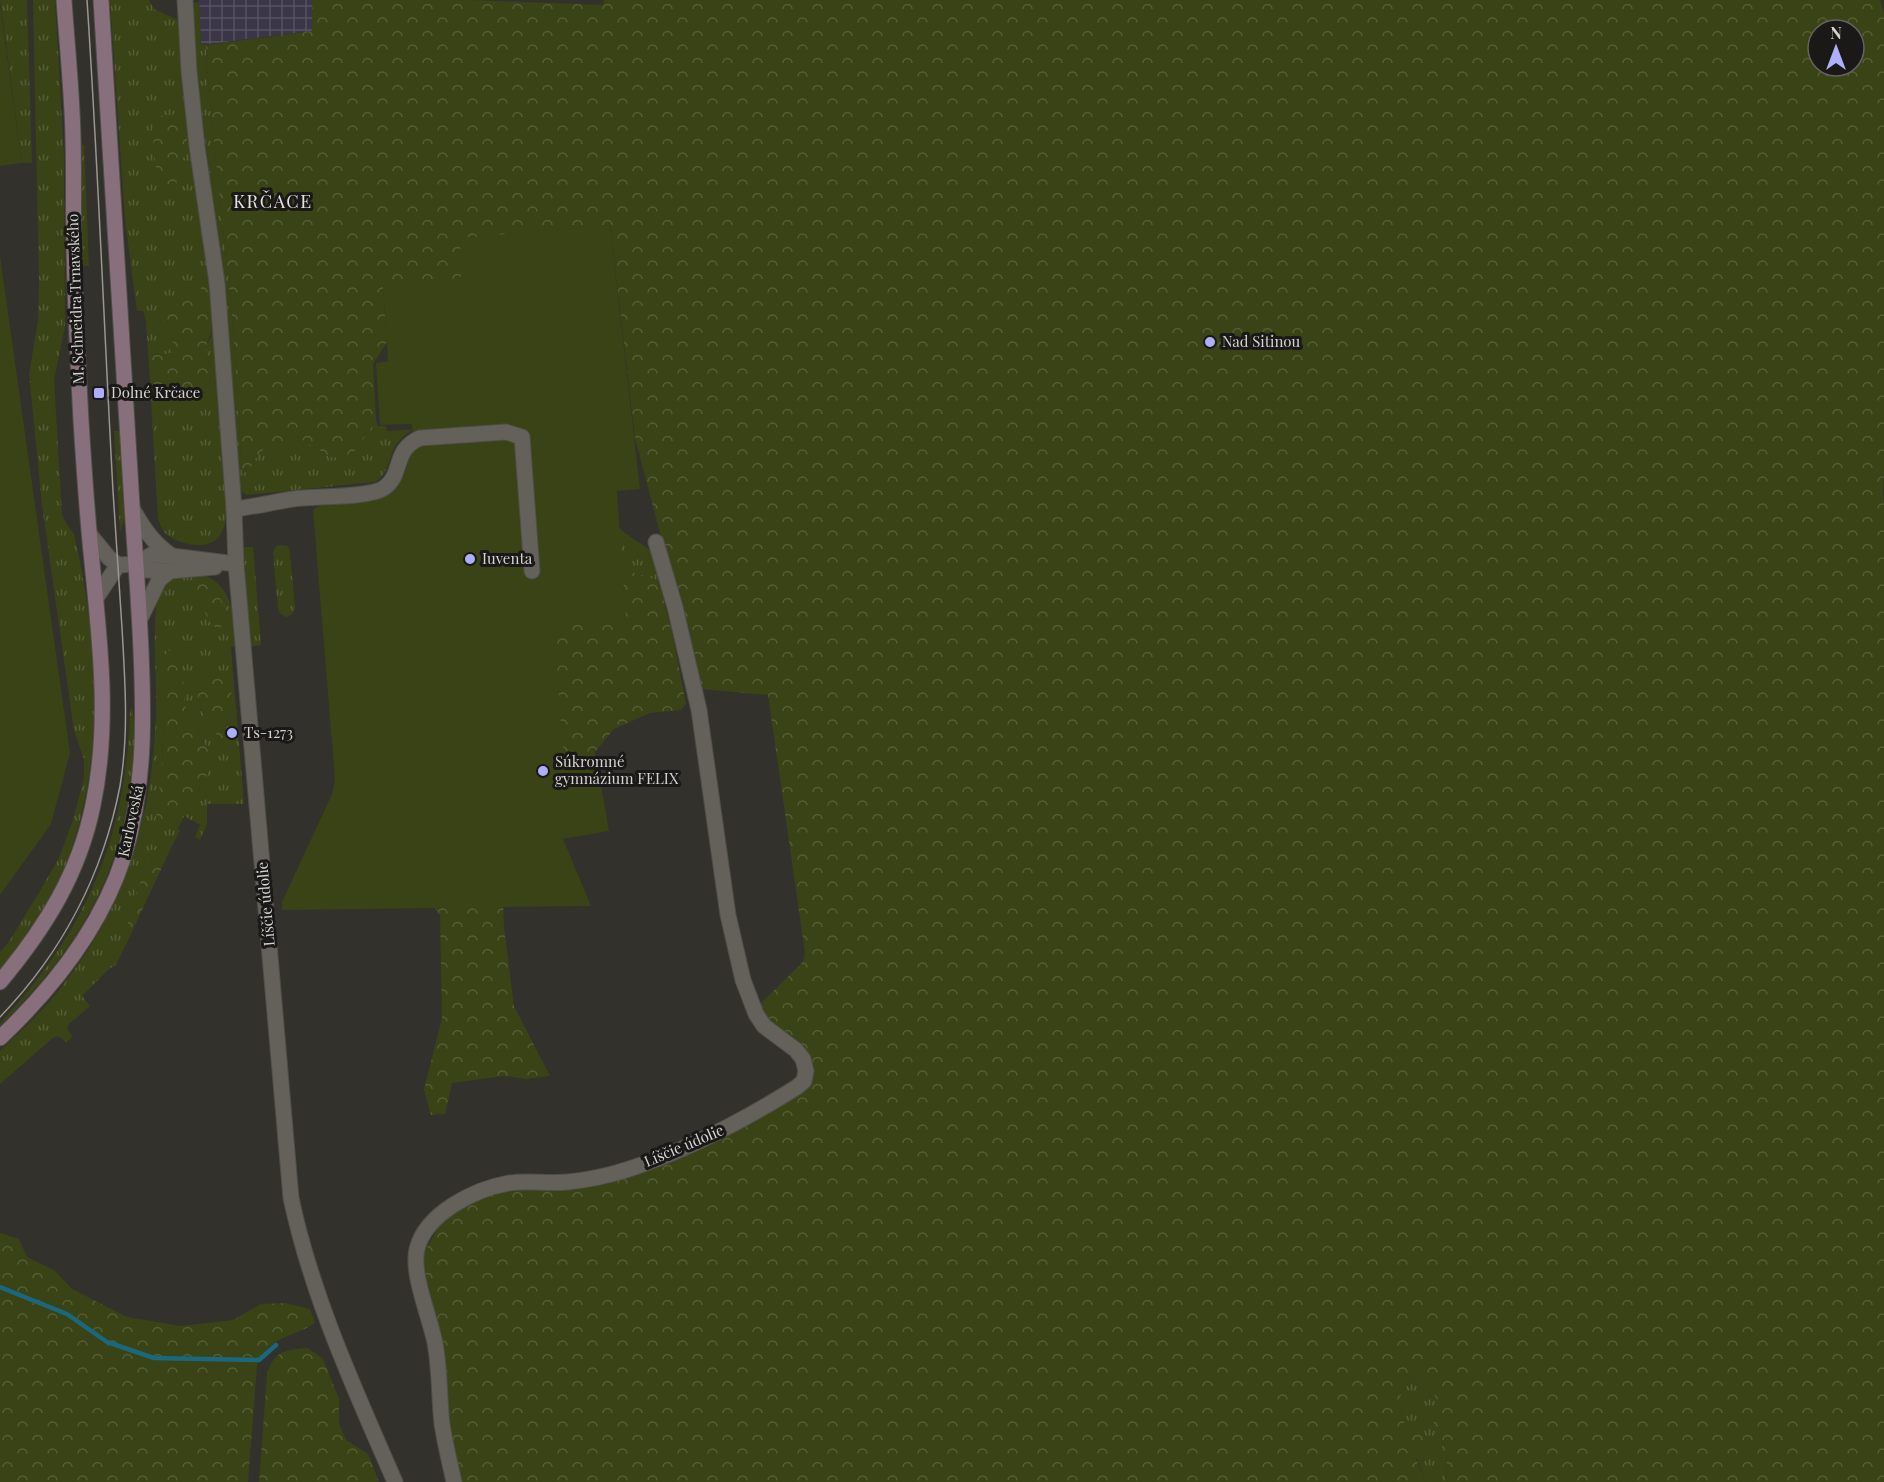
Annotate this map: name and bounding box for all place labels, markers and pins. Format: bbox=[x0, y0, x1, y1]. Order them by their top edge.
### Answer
place label: Nad Sitinou bbox=[1222, 331, 1301, 351]
marker: Nad Sitinou bbox=[1203, 335, 1217, 349]
place label: Dolné Krčace bbox=[111, 382, 200, 402]
marker: Dolné Krčace bbox=[92, 386, 106, 400]
place label: Iuventa bbox=[482, 548, 533, 568]
marker: Iuventa bbox=[463, 552, 477, 566]
place label: Ts-1273 bbox=[244, 722, 293, 742]
marker: Ts-1273 bbox=[225, 726, 239, 740]
place label: Súkromné gymnázium FELIX bbox=[555, 751, 679, 788]
marker: Súkromné gymnázium FELIX bbox=[536, 764, 550, 778]

